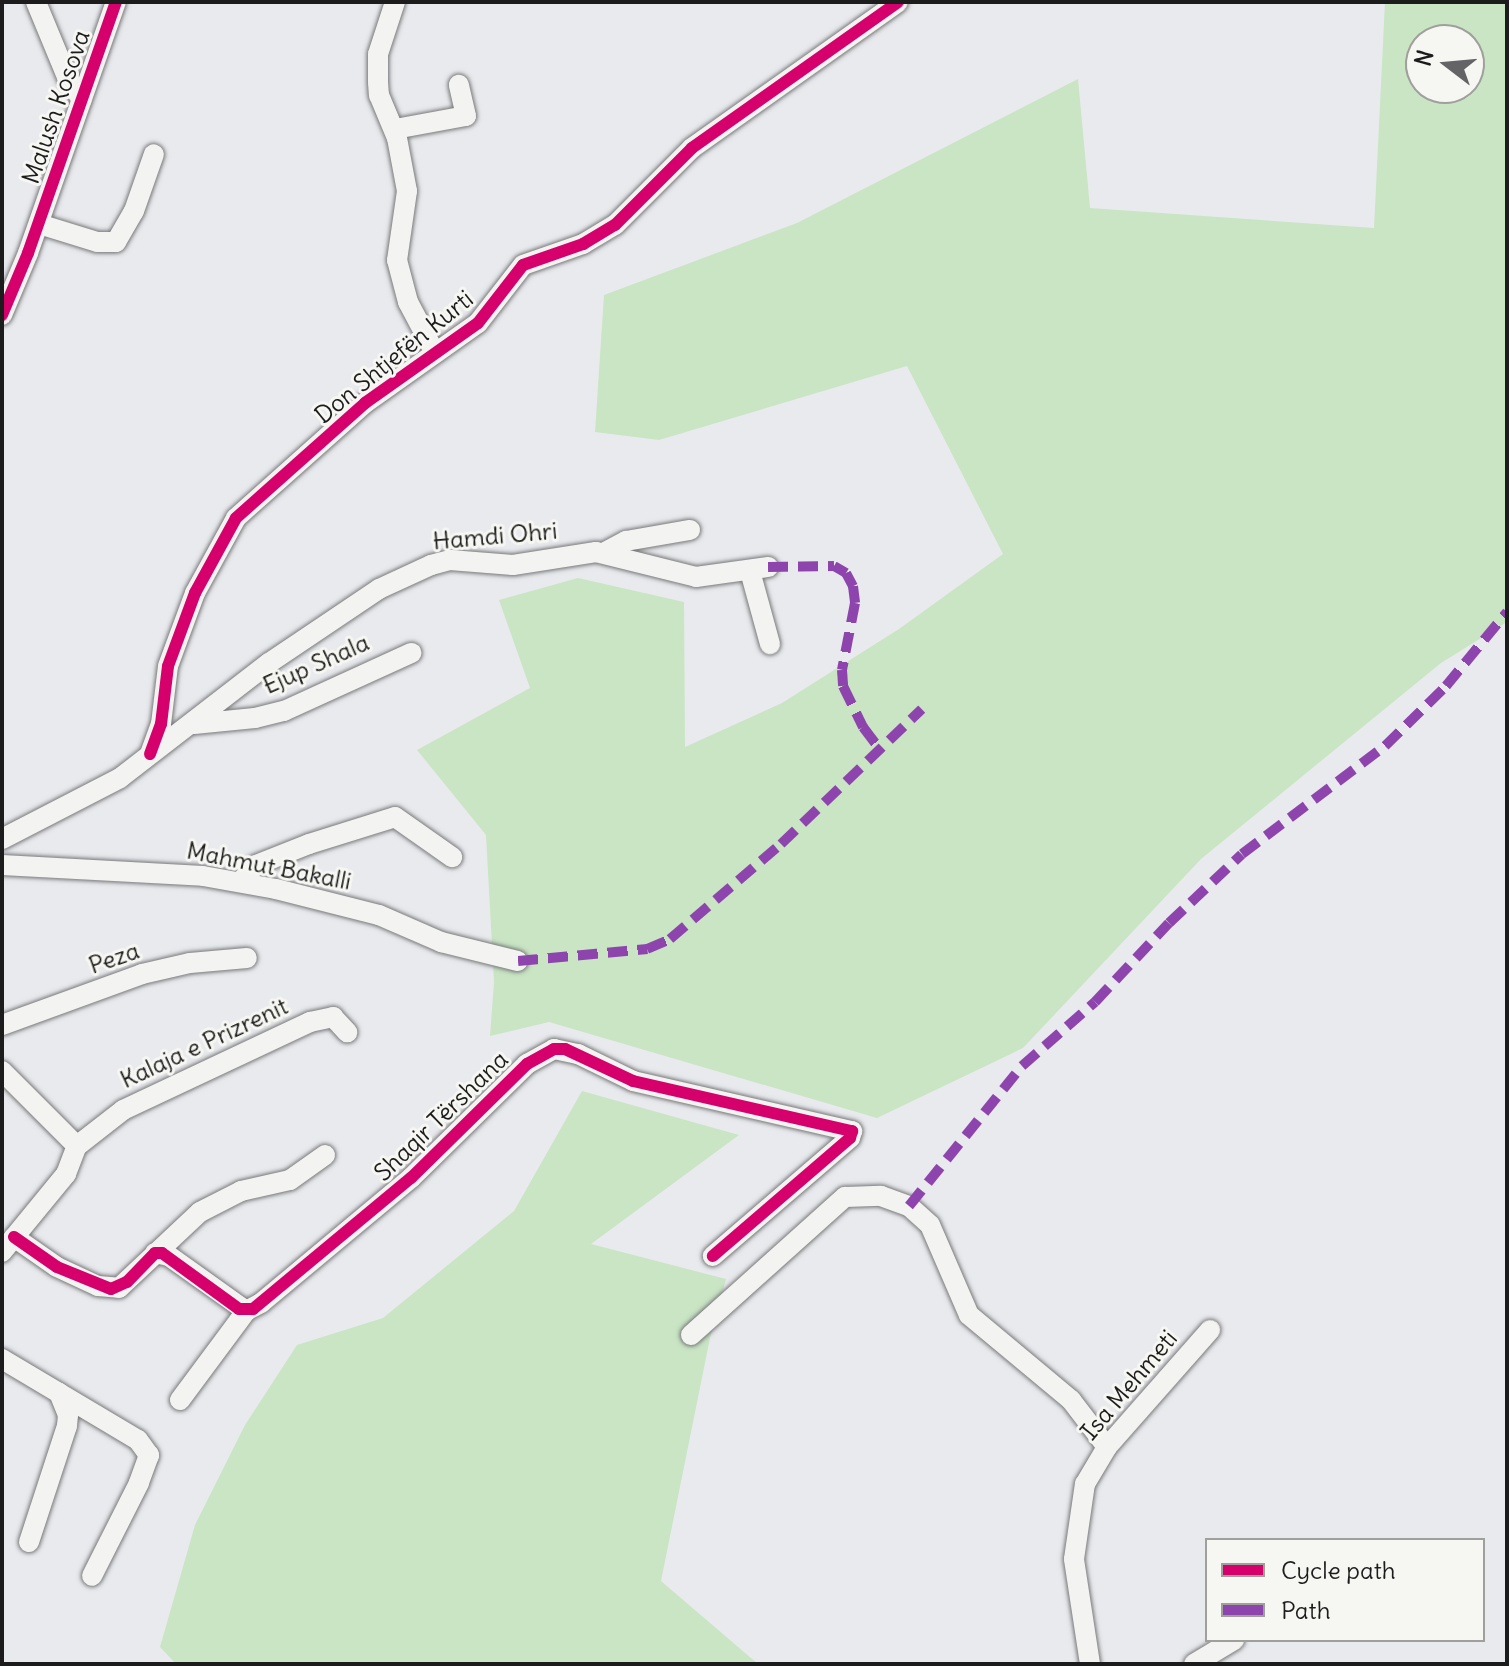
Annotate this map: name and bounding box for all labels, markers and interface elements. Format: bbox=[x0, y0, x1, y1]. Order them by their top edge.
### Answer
north arrow bbox=[1405, 24, 1485, 104]
street label: Malush Kosova bbox=[16, 26, 96, 188]
text: N bbox=[1408, 47, 1439, 69]
street label: Don Shtjefën Kurti bbox=[309, 284, 479, 430]
street label: Hamdi Ohri bbox=[432, 516, 558, 556]
street label: Ejup Shala bbox=[259, 628, 373, 700]
street label: Mahmut Bakalli bbox=[184, 836, 354, 896]
street label: Peza bbox=[85, 936, 143, 980]
street label: Kalaja e Prizrenit bbox=[116, 992, 292, 1094]
street label: Shaqir Tërshana bbox=[368, 1045, 514, 1187]
street label: Isa Mehmeti bbox=[1075, 1324, 1183, 1446]
legend bbox=[1205, 1538, 1485, 1642]
text: Cycle path bbox=[1281, 1555, 1396, 1585]
text: Path bbox=[1281, 1595, 1331, 1625]

